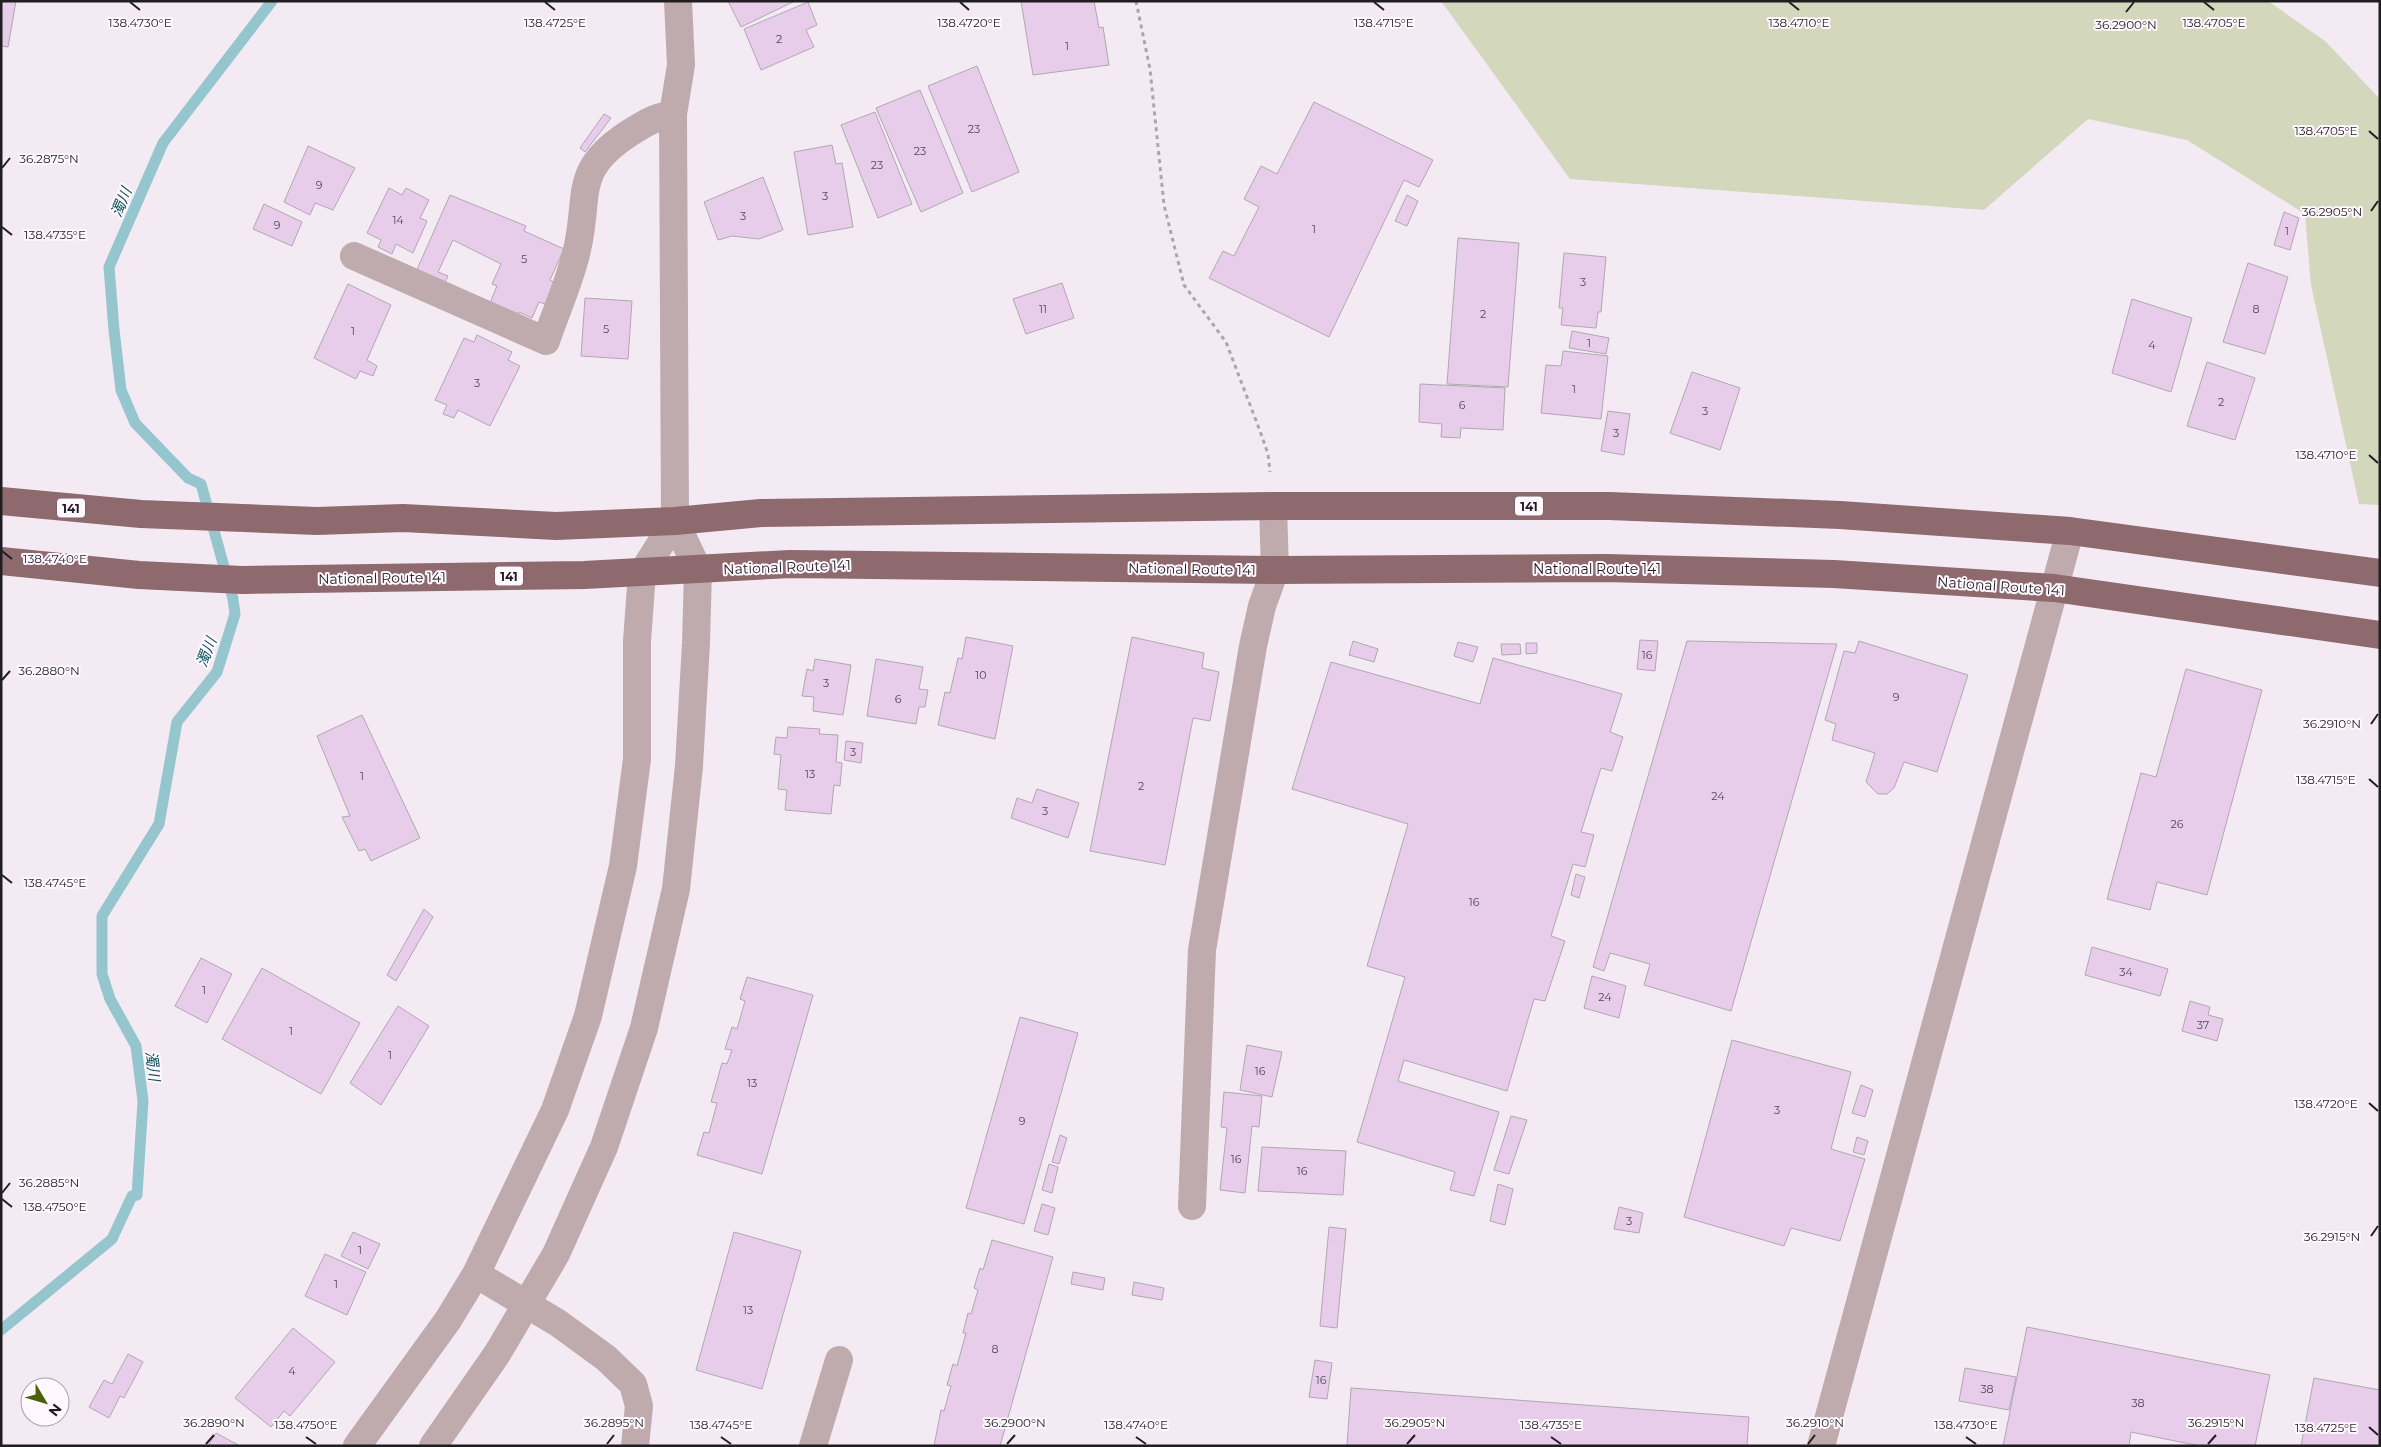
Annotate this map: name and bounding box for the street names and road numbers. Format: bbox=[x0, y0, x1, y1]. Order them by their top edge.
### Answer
road number: 141 bbox=[1515, 496, 1543, 516]
road number: 141 bbox=[57, 498, 85, 518]
street label: National Route 141 bbox=[723, 556, 851, 578]
street label: National Route 141 bbox=[1128, 559, 1256, 579]
street label: National Route 141 bbox=[1533, 560, 1661, 578]
road number: 141 bbox=[495, 566, 523, 586]
street label: National Route 141 bbox=[318, 568, 446, 588]
street label: National Route 141 bbox=[1937, 573, 2065, 599]

